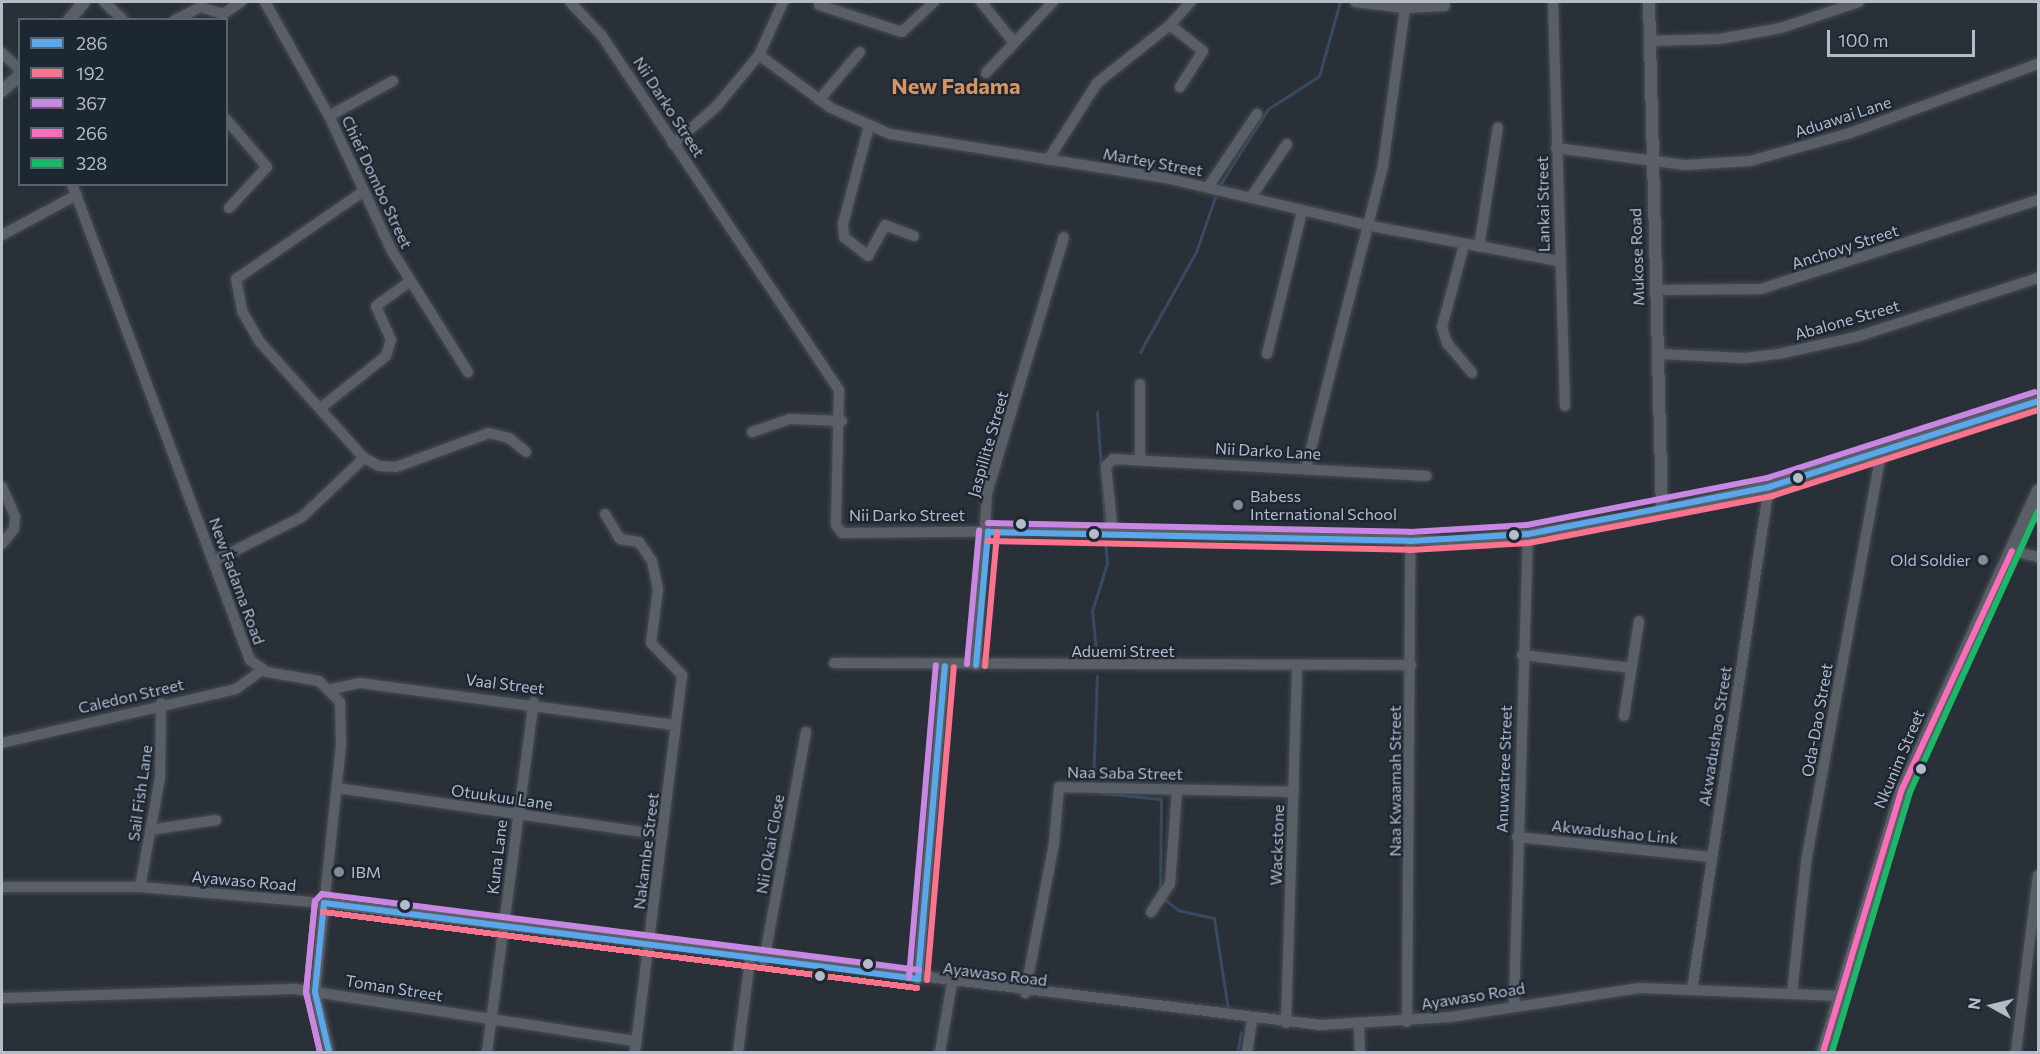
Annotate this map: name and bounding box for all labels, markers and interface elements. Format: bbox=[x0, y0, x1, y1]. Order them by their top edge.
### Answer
legend bbox=[18, 18, 228, 186]
scale bar bbox=[1830, 18, 1978, 56]
text: 100 m bbox=[1838, 29, 1888, 51]
text: 286 bbox=[76, 32, 108, 54]
street label: Nii Darko Street bbox=[629, 53, 709, 161]
text: 192 bbox=[76, 62, 105, 84]
district label: New Fadama bbox=[891, 73, 1021, 99]
text: 367 bbox=[76, 92, 107, 114]
street label: Aduawai Lane bbox=[1792, 92, 1894, 142]
street label: Chief Dombo Street bbox=[338, 112, 416, 252]
text: 266 bbox=[76, 122, 108, 144]
street label: Martey Street bbox=[1102, 144, 1204, 180]
text: 328 bbox=[76, 152, 107, 174]
street label: Lankai Street bbox=[1533, 156, 1553, 252]
street label: Mukose Road bbox=[1626, 208, 1648, 306]
street label: Anchovy Street bbox=[1789, 221, 1901, 273]
street label: Abalone Street bbox=[1792, 296, 1902, 344]
street label: Jaspillite Street bbox=[964, 389, 1012, 499]
street label: Nii Darko Lane bbox=[1215, 439, 1321, 463]
unlabelled marker bbox=[1792, 472, 1804, 484]
place label: Babess International School bbox=[1250, 486, 1397, 524]
marker: Babess International School bbox=[1231, 498, 1245, 512]
street label: Nii Darko Street bbox=[849, 505, 965, 525]
street label: New Fadama Road bbox=[205, 515, 269, 647]
unlabelled marker bbox=[1015, 518, 1027, 530]
unlabelled marker bbox=[1088, 528, 1100, 540]
unlabelled marker bbox=[1508, 529, 1520, 541]
place label: Old Soldier bbox=[1890, 550, 1971, 570]
marker: Old Soldier bbox=[1976, 553, 1990, 567]
street label: Aduemi Street bbox=[1071, 641, 1175, 661]
street label: Oda-Dao Street bbox=[1798, 661, 1836, 779]
street label: Akwadushao Street bbox=[1694, 665, 1736, 807]
street label: Vaal Street bbox=[465, 670, 545, 698]
street label: Caledon Street bbox=[76, 674, 186, 718]
street label: Naa Kwaamah Street bbox=[1385, 705, 1405, 857]
street label: Anuwatree Street bbox=[1492, 705, 1516, 833]
street label: Nkunim Street bbox=[1870, 707, 1928, 811]
street label: Sail Fish Lane bbox=[124, 744, 156, 842]
street label: Naa Saba Street bbox=[1067, 762, 1183, 784]
unlabelled marker bbox=[1915, 763, 1927, 775]
street label: Otuukuu Lane bbox=[450, 780, 554, 814]
street label: Nakambe Street bbox=[629, 791, 663, 911]
street label: Nii Okai Close bbox=[752, 793, 788, 895]
street label: Wackstone bbox=[1266, 804, 1288, 886]
street label: Akwadushao Link bbox=[1551, 816, 1679, 848]
street label: Kuna Lane bbox=[483, 819, 511, 895]
place label: IBM bbox=[351, 862, 381, 882]
marker: IBM bbox=[332, 865, 346, 879]
street label: Ayawaso Road bbox=[191, 867, 297, 895]
unlabelled marker bbox=[399, 899, 411, 911]
unlabelled marker bbox=[862, 958, 874, 970]
street label: Ayawaso Road bbox=[942, 958, 1048, 990]
unlabelled marker bbox=[814, 970, 826, 982]
street label: Toman Street bbox=[344, 971, 444, 1005]
north arrow bbox=[1962, 976, 2022, 1036]
street label: Ayawaso Road bbox=[1420, 978, 1526, 1014]
text: N bbox=[1963, 996, 1984, 1011]

